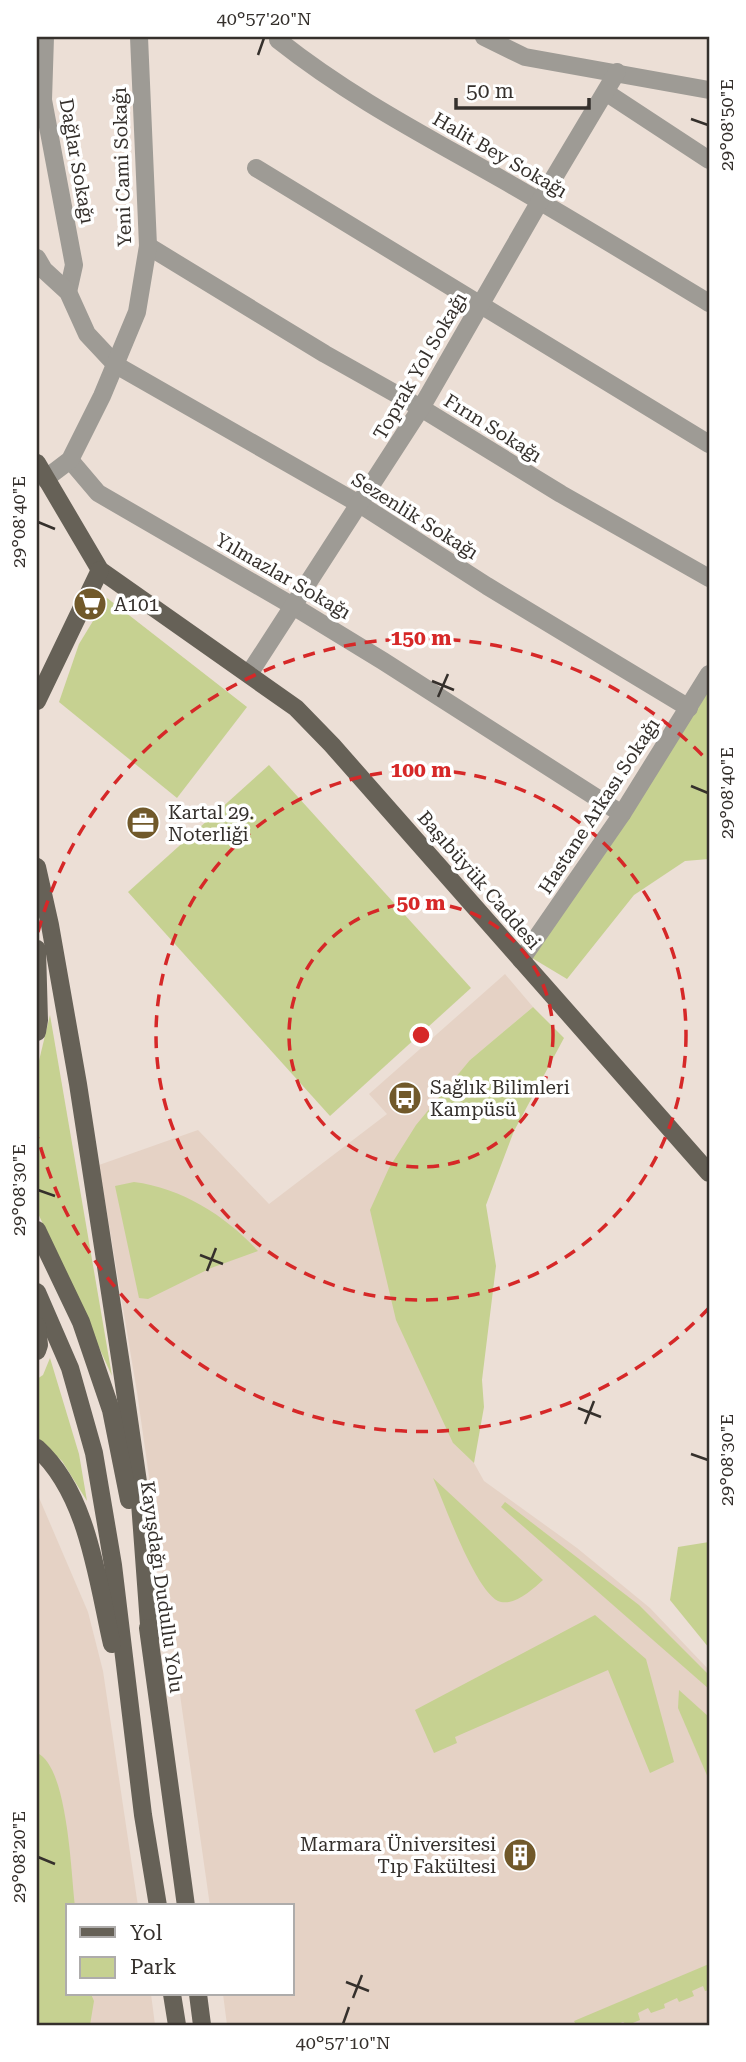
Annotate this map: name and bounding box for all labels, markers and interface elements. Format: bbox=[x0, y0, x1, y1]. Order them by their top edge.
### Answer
text: 40°57'20"N bbox=[217, 8, 311, 29]
scale bar bbox=[456, 66, 588, 110]
text: 50 m bbox=[466, 79, 514, 103]
text: 29°08'50"E bbox=[716, 79, 737, 171]
street label: Yeni Cami Sokağı bbox=[108, 87, 136, 247]
street label: Dağlar Sokağı bbox=[55, 97, 99, 225]
street label: Halit Bey Sokağı bbox=[429, 107, 571, 203]
street label: Toprak Yol Sokağı bbox=[368, 288, 472, 444]
street label: Fırın Sokağı bbox=[440, 389, 546, 467]
street label: Sezenlik Sokağı bbox=[347, 468, 483, 564]
text: 29°08'40"E bbox=[8, 476, 29, 568]
street label: Yılmazlar Sokağı bbox=[211, 528, 355, 624]
supermarket icon: A101 bbox=[71, 585, 109, 623]
place label: A101 bbox=[114, 593, 159, 616]
text: 150 m bbox=[391, 626, 451, 650]
street label: Hastane Arkası Sokağı bbox=[534, 714, 664, 898]
text: 29°08'40"E bbox=[716, 747, 737, 839]
text: 100 m bbox=[391, 758, 451, 782]
place label: Kartal 29. Noterliği bbox=[168, 801, 254, 846]
office icon: Kartal 29. Noterliği bbox=[124, 804, 162, 842]
street label: Başıbüyük Caddesi bbox=[413, 806, 545, 954]
text: 50 m bbox=[396, 891, 446, 915]
centre of rings bbox=[409, 1023, 433, 1047]
place label: Sağlık Bilimleri Kampüsü bbox=[430, 1076, 570, 1121]
bus stop icon: Sağlık Bilimleri Kampüsü bbox=[386, 1079, 424, 1117]
text: 29°08'30"E bbox=[8, 1144, 29, 1236]
text: 29°08'30"E bbox=[716, 1414, 737, 1506]
street label: Kayışdağı Dudullu Yolu bbox=[136, 1480, 188, 1695]
text: 29°08'20"E bbox=[8, 1811, 29, 1903]
place label: Marmara Üniversitesi Tıp Fakültesi bbox=[300, 1833, 496, 1878]
building icon: Marmara Üniversitesi Tıp Fakültesi bbox=[501, 1836, 539, 1874]
legend bbox=[66, 1904, 294, 1996]
text: Yol bbox=[130, 1921, 163, 1945]
text: Park bbox=[130, 1955, 176, 1979]
text: 40°57'10"N bbox=[296, 2032, 390, 2053]

